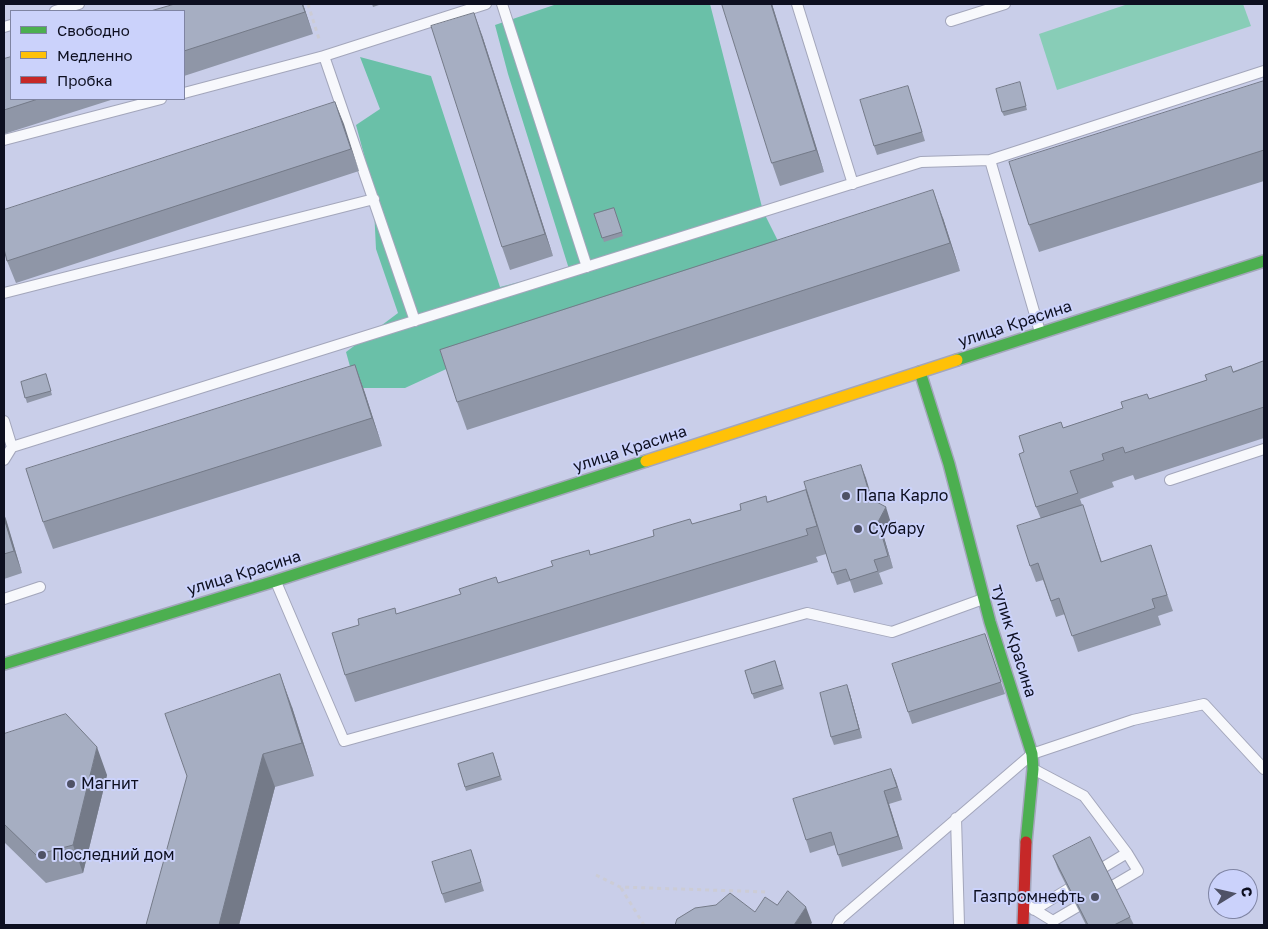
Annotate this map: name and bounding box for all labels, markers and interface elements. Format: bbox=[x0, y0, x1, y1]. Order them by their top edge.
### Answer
legend bbox=[10, 10, 185, 100]
text: Свободно bbox=[57, 21, 130, 39]
text: Медленно bbox=[57, 46, 133, 64]
text: Пробка bbox=[57, 71, 112, 89]
street label: улица Красина bbox=[956, 297, 1074, 351]
street label: улица Красина bbox=[571, 422, 689, 476]
place label: Папа Карло bbox=[856, 486, 948, 506]
marker: Папа Карло bbox=[840, 490, 852, 502]
place label: Субару bbox=[868, 519, 925, 539]
marker: Субару bbox=[852, 523, 864, 535]
street label: улица Красина bbox=[185, 547, 303, 599]
street label: тупик Красина bbox=[988, 582, 1040, 700]
place label: Магнит bbox=[81, 774, 139, 794]
marker: Магнит bbox=[65, 778, 77, 790]
place label: Последний дом bbox=[52, 845, 175, 865]
marker: Последний дом bbox=[36, 849, 48, 861]
north arrow bbox=[1208, 869, 1258, 919]
text: С bbox=[1238, 885, 1256, 898]
place label: Газпромнефть bbox=[973, 887, 1085, 907]
marker: Газпромнефть bbox=[1089, 891, 1101, 903]

